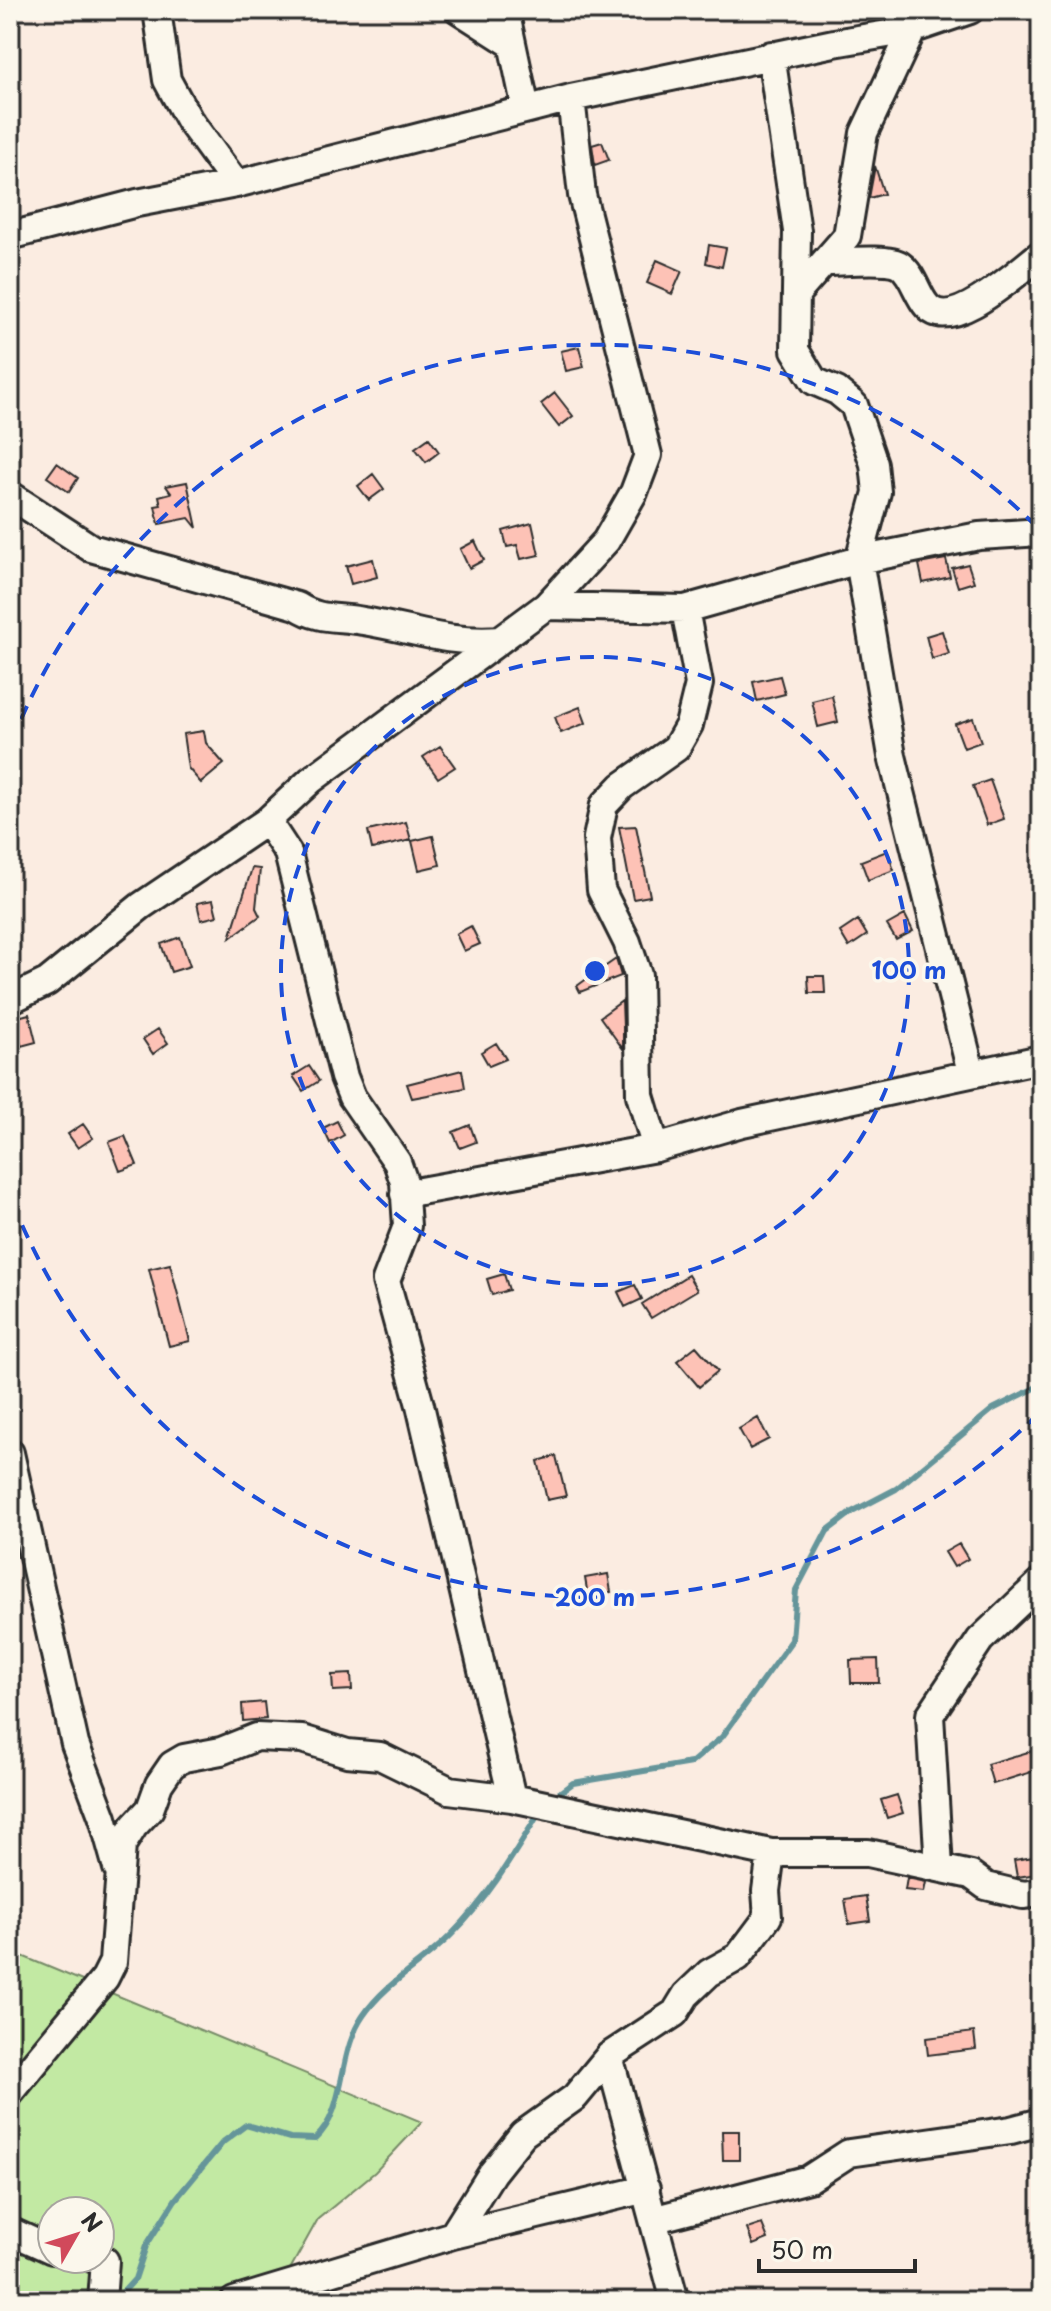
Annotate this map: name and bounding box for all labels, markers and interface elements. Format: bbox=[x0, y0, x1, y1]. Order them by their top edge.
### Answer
text: 100 m bbox=[872, 951, 946, 987]
centre of rings bbox=[581, 957, 609, 985]
text: 200 m bbox=[555, 1578, 635, 1614]
north arrow bbox=[36, 2195, 116, 2275]
text: N bbox=[74, 2204, 111, 2239]
scale bar bbox=[759, 2223, 915, 2273]
text: 50 m bbox=[771, 2231, 833, 2267]

